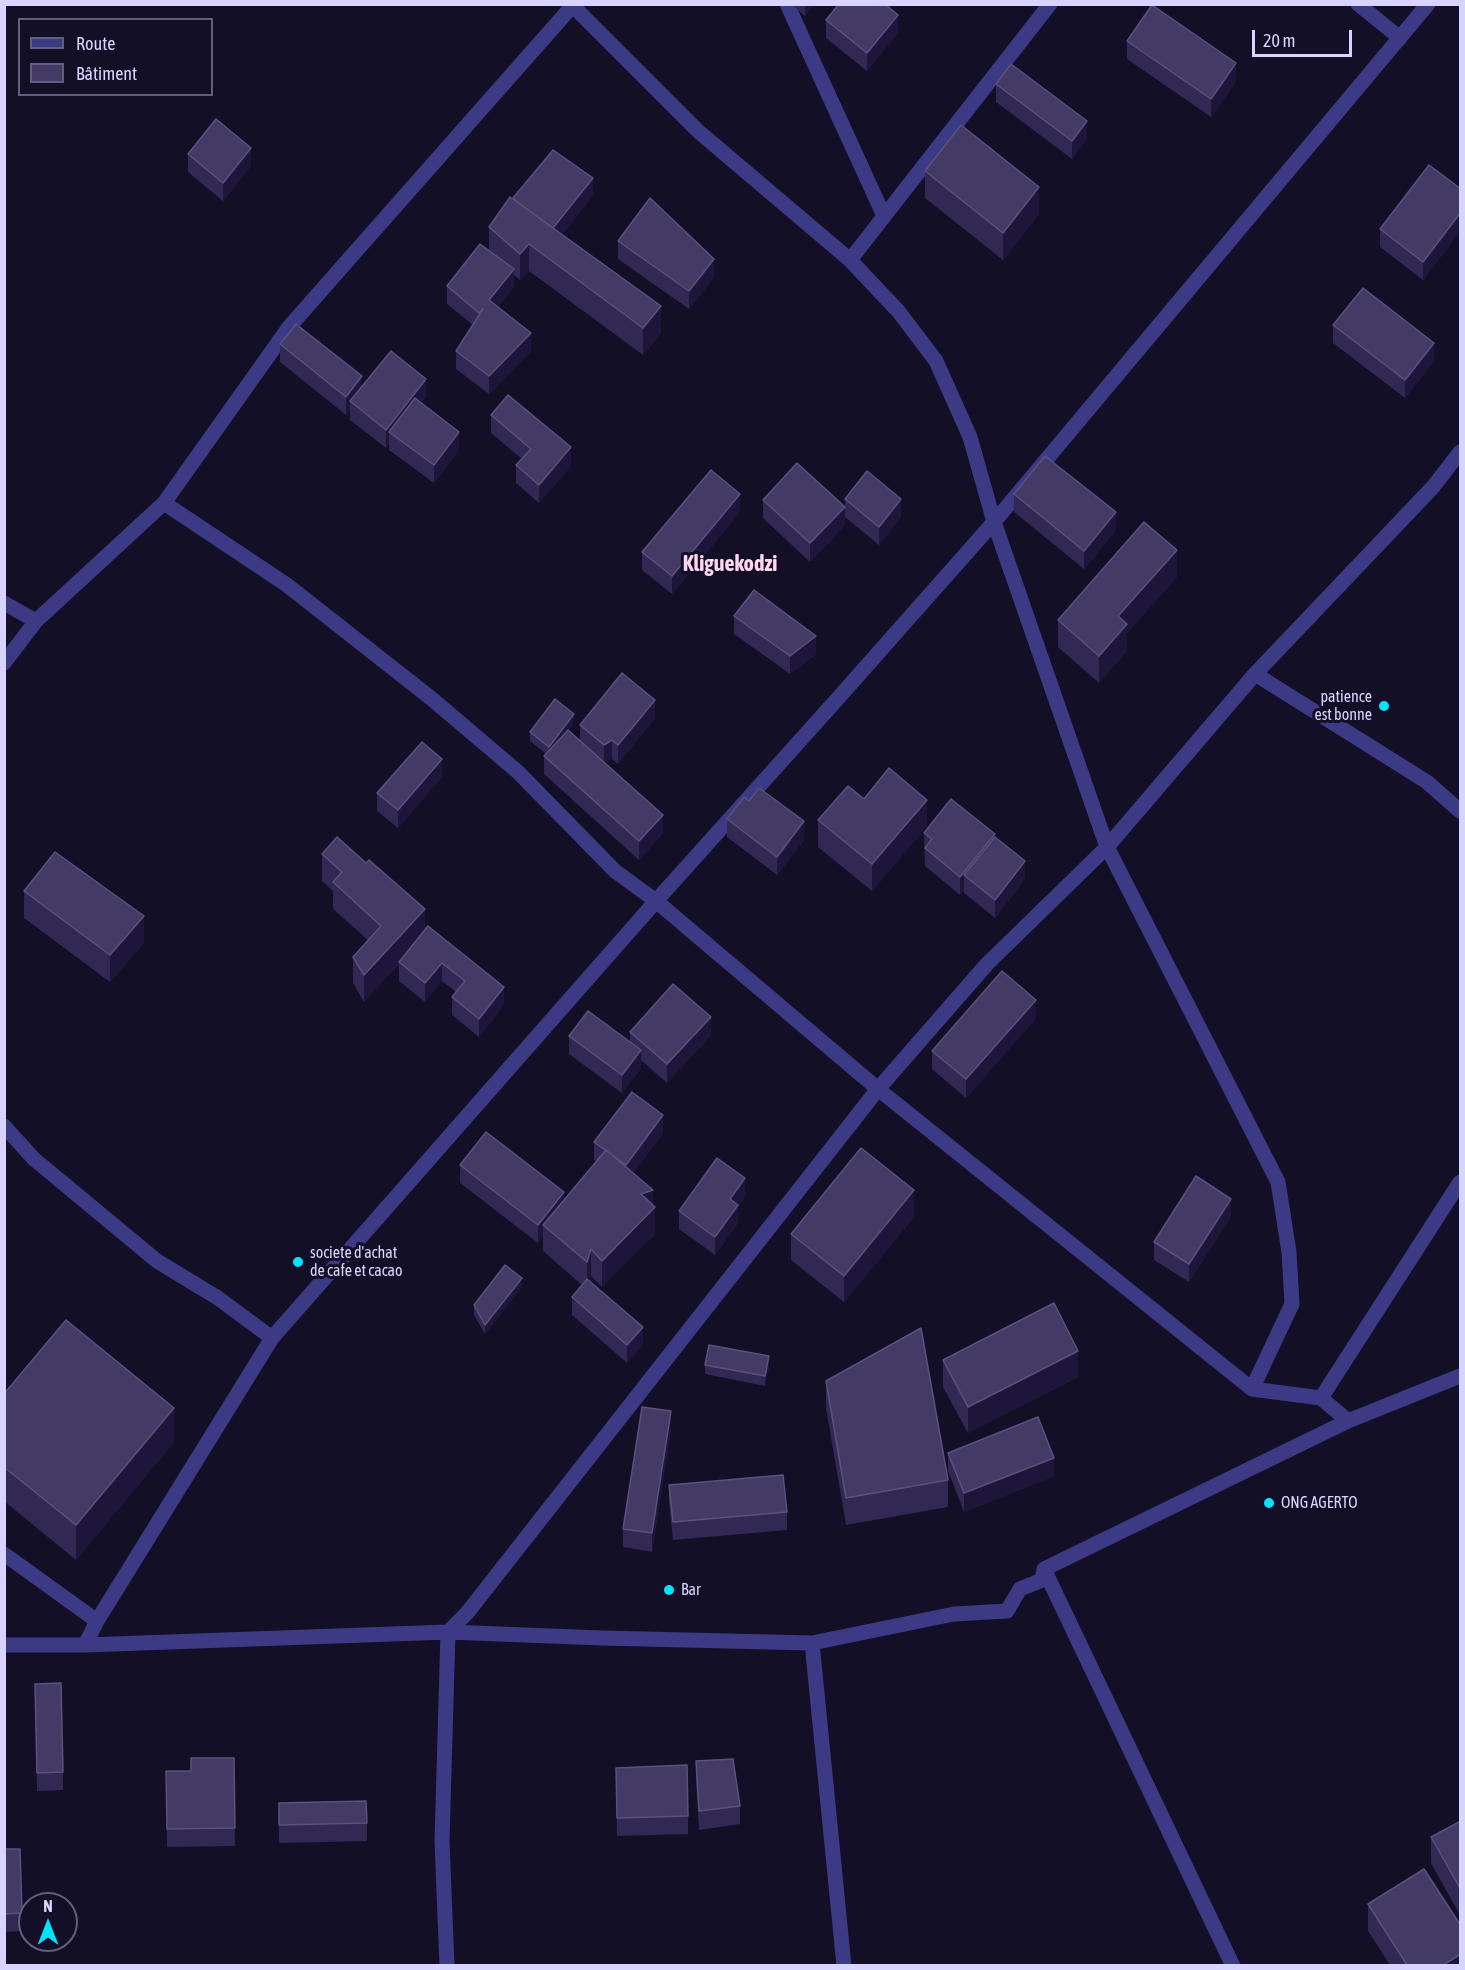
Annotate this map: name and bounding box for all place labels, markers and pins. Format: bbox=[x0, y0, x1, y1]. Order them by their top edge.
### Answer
place label: patience est bonne bbox=[1314, 687, 1372, 725]
marker: patience est bonne bbox=[1377, 699, 1391, 713]
place label: societe d'achat de cafe et cacao bbox=[310, 1243, 403, 1281]
marker: societe d'achat de cafe et cacao bbox=[291, 1255, 305, 1269]
place label: ONG AGERTO bbox=[1281, 1493, 1358, 1513]
marker: ONG AGERTO bbox=[1262, 1496, 1276, 1510]
place label: Bar bbox=[681, 1580, 701, 1600]
marker: Bar bbox=[662, 1583, 676, 1597]

